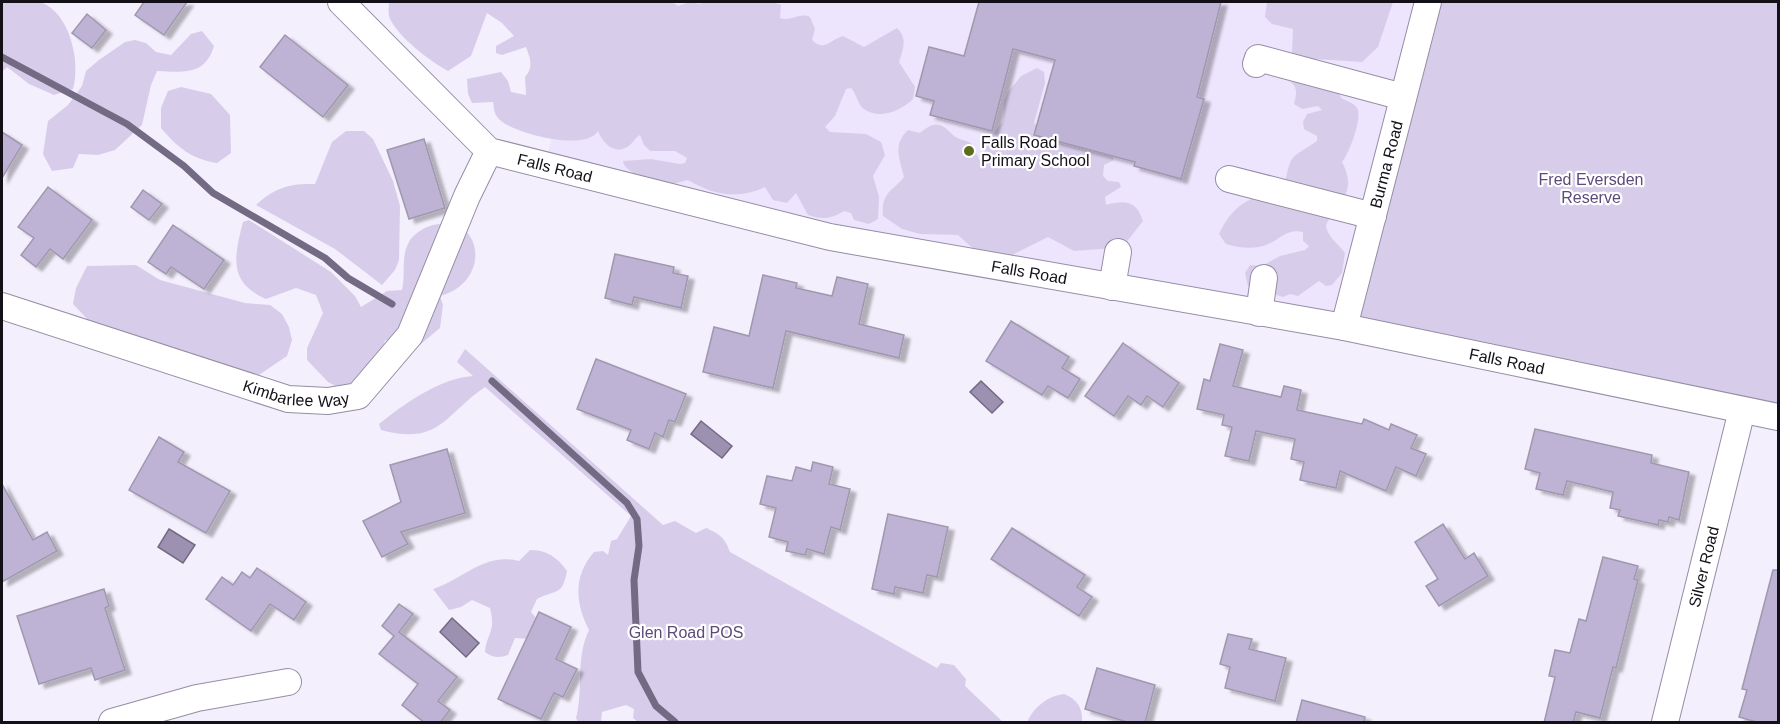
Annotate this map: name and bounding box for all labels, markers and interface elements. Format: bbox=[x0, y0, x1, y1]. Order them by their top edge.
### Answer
street label: Burma Road bbox=[1367, 119, 1406, 210]
place label: Falls Road Primary School bbox=[981, 134, 1089, 169]
marker: Falls Road Primary School bbox=[962, 144, 976, 158]
street label: Falls Road bbox=[516, 151, 594, 186]
park label: Fred Eversden Reserve bbox=[1539, 171, 1643, 206]
street label: Falls Road bbox=[990, 257, 1068, 287]
street label: Falls Road bbox=[1468, 345, 1546, 377]
street label: Kimbarlee Way bbox=[241, 377, 350, 410]
street label: Silver Road bbox=[1686, 525, 1722, 609]
park label: Glen Road POS bbox=[629, 624, 743, 641]

